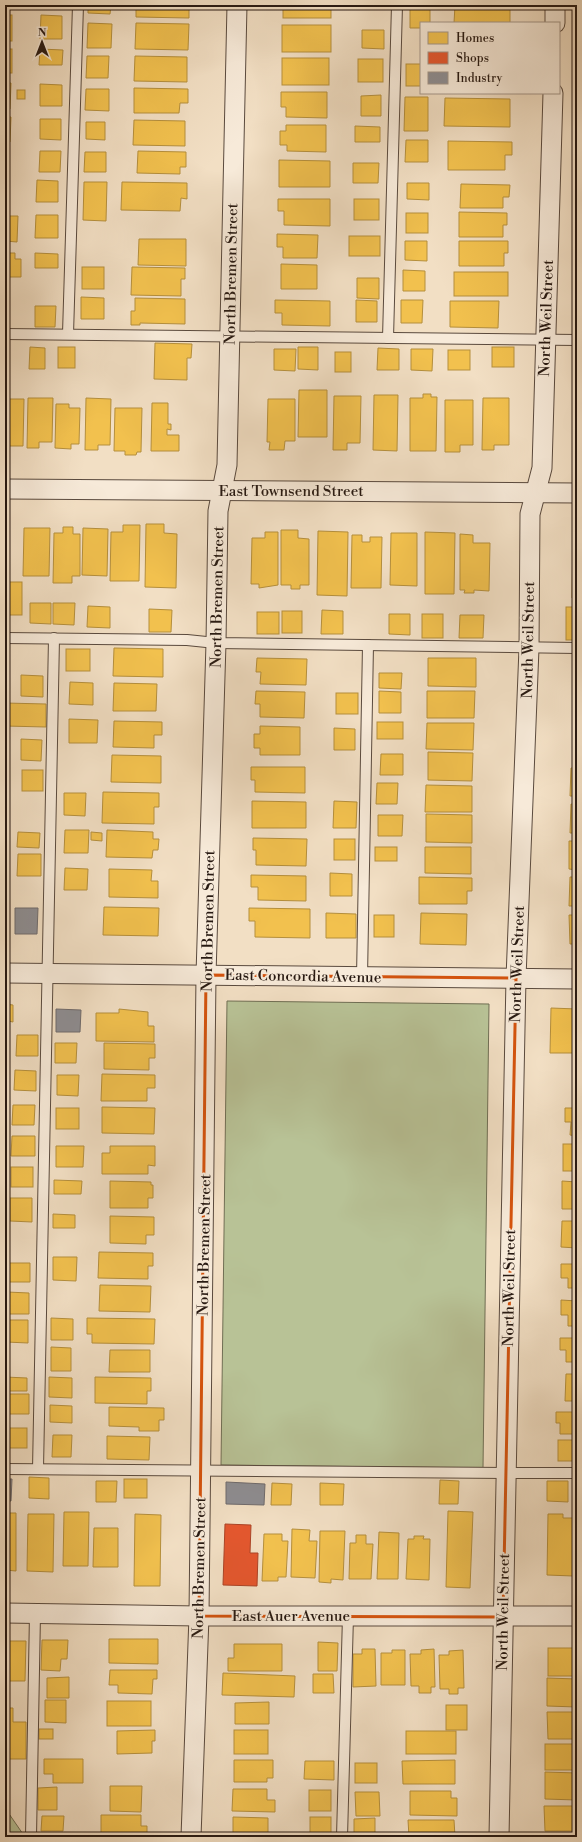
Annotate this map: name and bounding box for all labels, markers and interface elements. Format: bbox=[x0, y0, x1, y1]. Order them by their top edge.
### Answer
north arrow bbox=[22, 22, 62, 62]
legend bbox=[420, 22, 560, 94]
text: N bbox=[38, 26, 47, 40]
text: Homes bbox=[456, 31, 494, 46]
text: Shops bbox=[456, 51, 489, 66]
text: Industry bbox=[456, 71, 503, 86]
street label: North Bremen Street bbox=[221, 202, 242, 345]
street label: North Weil Street bbox=[535, 258, 558, 377]
street label: East Townsend Street bbox=[218, 482, 364, 501]
street label: North Bremen Street bbox=[207, 525, 228, 668]
street label: North Weil Street bbox=[518, 581, 539, 699]
street label: North Bremen Street bbox=[198, 849, 219, 992]
street label: North Weil Street bbox=[506, 904, 529, 1023]
street label: East Concordia Avenue bbox=[224, 966, 381, 987]
street label: North Bremen Street bbox=[194, 1173, 215, 1316]
street label: North Weil Street bbox=[499, 1229, 520, 1347]
street label: North Bremen Street bbox=[189, 1496, 210, 1639]
street label: North Weil Street bbox=[493, 1553, 514, 1671]
street label: East Auer Avenue bbox=[232, 1607, 350, 1626]

